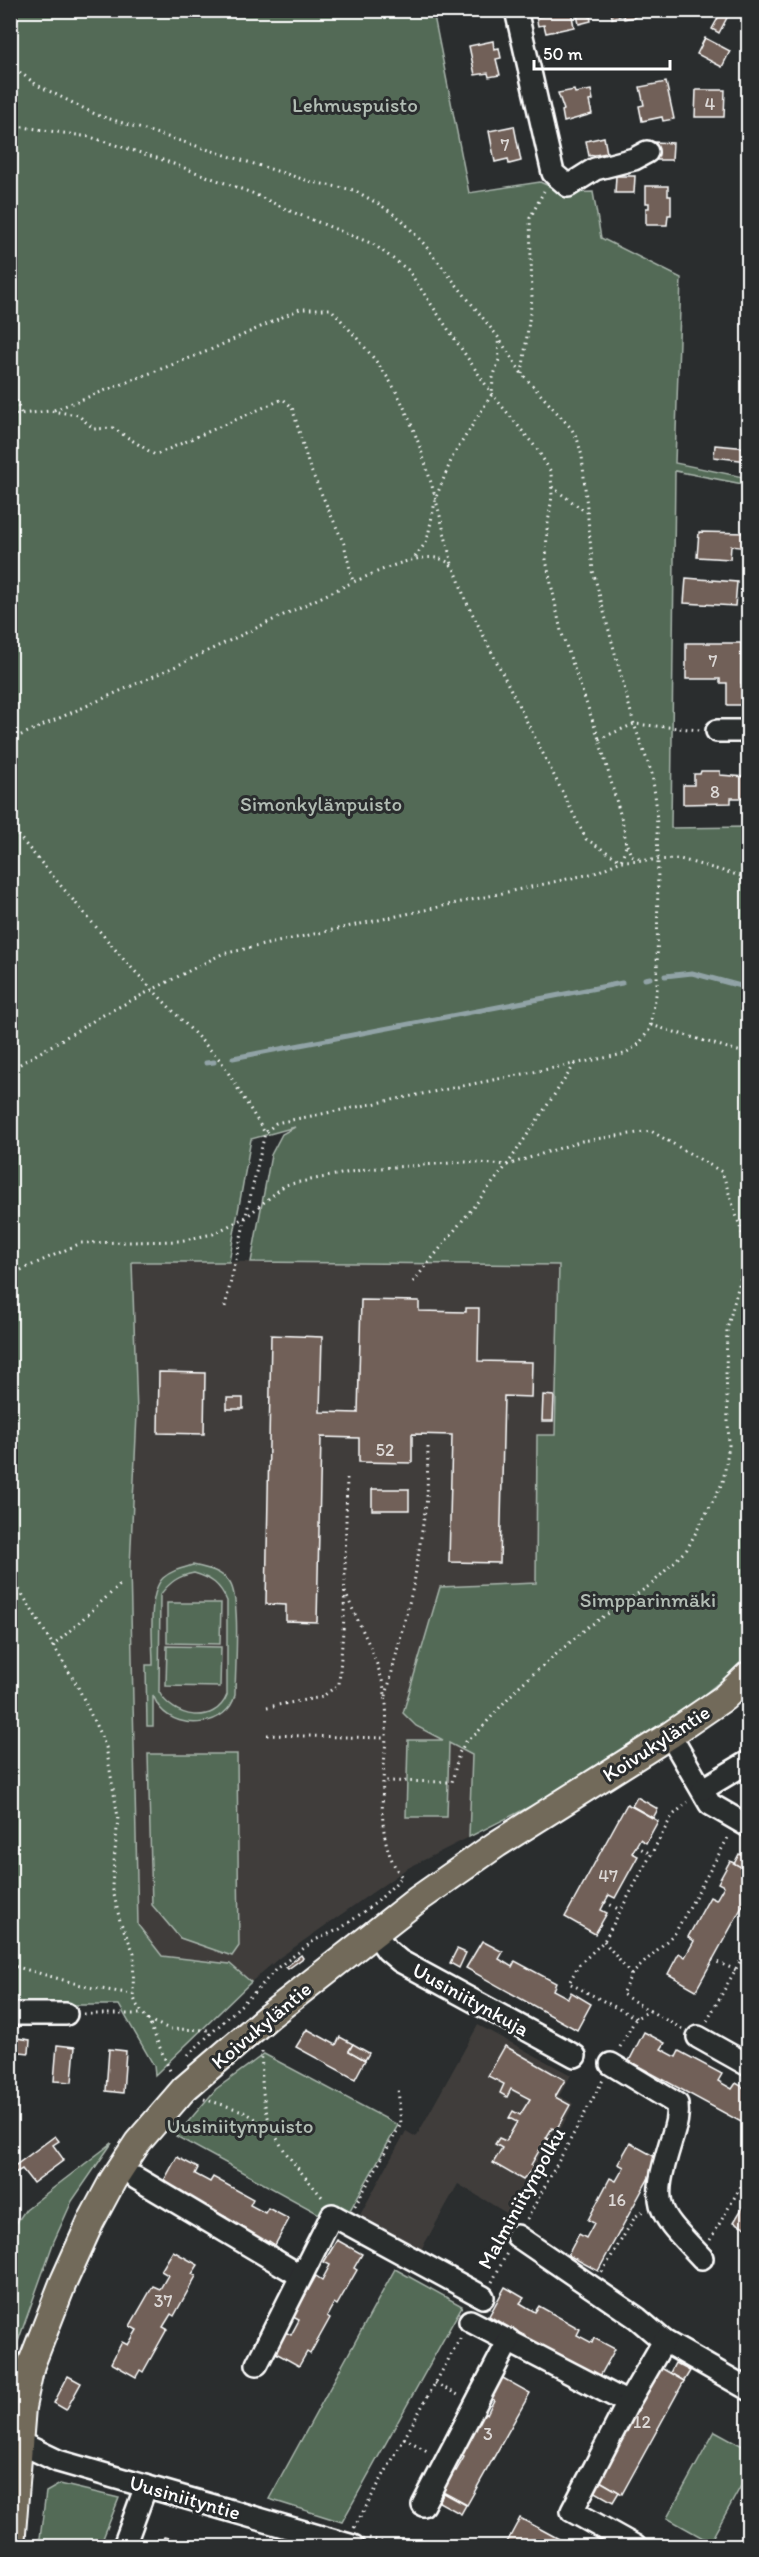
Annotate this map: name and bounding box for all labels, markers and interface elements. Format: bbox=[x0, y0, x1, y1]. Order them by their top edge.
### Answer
scale bar bbox=[534, 33, 670, 71]
text: 50 m bbox=[543, 43, 583, 65]
park label: Lehmuspuisto bbox=[292, 92, 418, 117]
house number: 4 bbox=[705, 93, 716, 115]
house number: 7 bbox=[501, 134, 510, 156]
house number: 7 bbox=[709, 650, 718, 672]
house number: 8 bbox=[710, 781, 720, 803]
park label: Simonkylänpuisto bbox=[240, 791, 402, 816]
house number: 52 bbox=[376, 1439, 395, 1461]
park label: Simpparinmäki bbox=[580, 1587, 716, 1612]
street label: Koivukyläntie bbox=[598, 1699, 714, 1787]
house number: 47 bbox=[598, 1865, 618, 1887]
street label: Uusiniitynkuja bbox=[408, 1957, 534, 2041]
street label: Koivukyläntie bbox=[206, 1976, 316, 2074]
park label: Uusiniitynpuisto bbox=[167, 2113, 313, 2138]
street label: Malminiitynpolku bbox=[472, 2122, 570, 2273]
house number: 16 bbox=[608, 2189, 626, 2211]
house number: 37 bbox=[154, 2290, 172, 2312]
house number: 12 bbox=[633, 2411, 651, 2433]
house number: 3 bbox=[483, 2423, 493, 2445]
street label: Uusiniityntie bbox=[127, 2469, 243, 2525]

